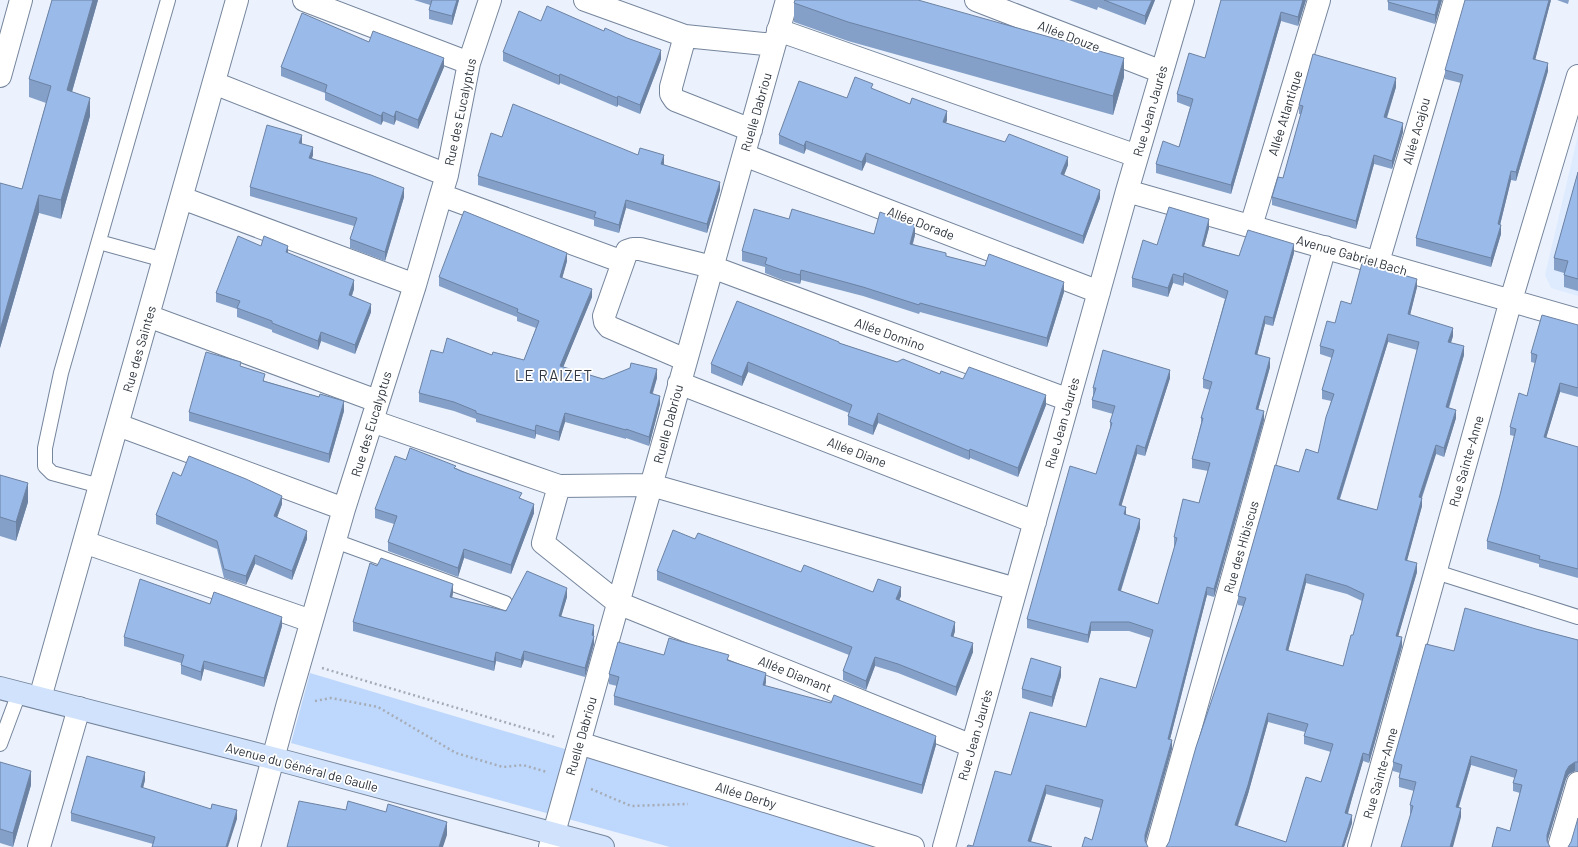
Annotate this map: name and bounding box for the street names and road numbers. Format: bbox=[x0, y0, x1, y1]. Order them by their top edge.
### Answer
street label: Allée Douze bbox=[1036, 17, 1102, 55]
street label: Rue des Eucalyptus bbox=[441, 57, 479, 167]
street label: Rue Jean Jaurès bbox=[1129, 64, 1171, 158]
street label: Allée Atlantique bbox=[1264, 68, 1306, 158]
street label: Ruelle Dabriou bbox=[737, 71, 775, 153]
street label: Allée Acajou bbox=[1399, 96, 1433, 166]
street label: Allée Dorade bbox=[885, 203, 957, 243]
street label: Avenue Gabriel Bach bbox=[1295, 232, 1409, 278]
street label: Rue des Saintes bbox=[119, 304, 159, 394]
street label: Allée Domino bbox=[853, 314, 927, 354]
street label: Rue des Eucalyptus bbox=[347, 369, 395, 479]
street label: Rue Jean Jaurès bbox=[1041, 376, 1083, 470]
street label: Ruelle Dabriou bbox=[650, 383, 686, 465]
street label: Rue Sainte-Anne bbox=[1445, 413, 1487, 509]
street label: Allée Diane bbox=[825, 433, 889, 471]
street label: Rue des Hibiscus bbox=[1220, 499, 1262, 595]
street label: Allée Diamant bbox=[756, 652, 834, 696]
street label: Rue Jean Jaurès bbox=[954, 688, 996, 782]
street label: Ruelle Dabriou bbox=[562, 695, 600, 777]
street label: Rue Sainte-Anne bbox=[1359, 725, 1401, 821]
street label: Avenue du Général de Gaulle bbox=[224, 739, 380, 795]
street label: Allée Derby bbox=[714, 778, 778, 812]

